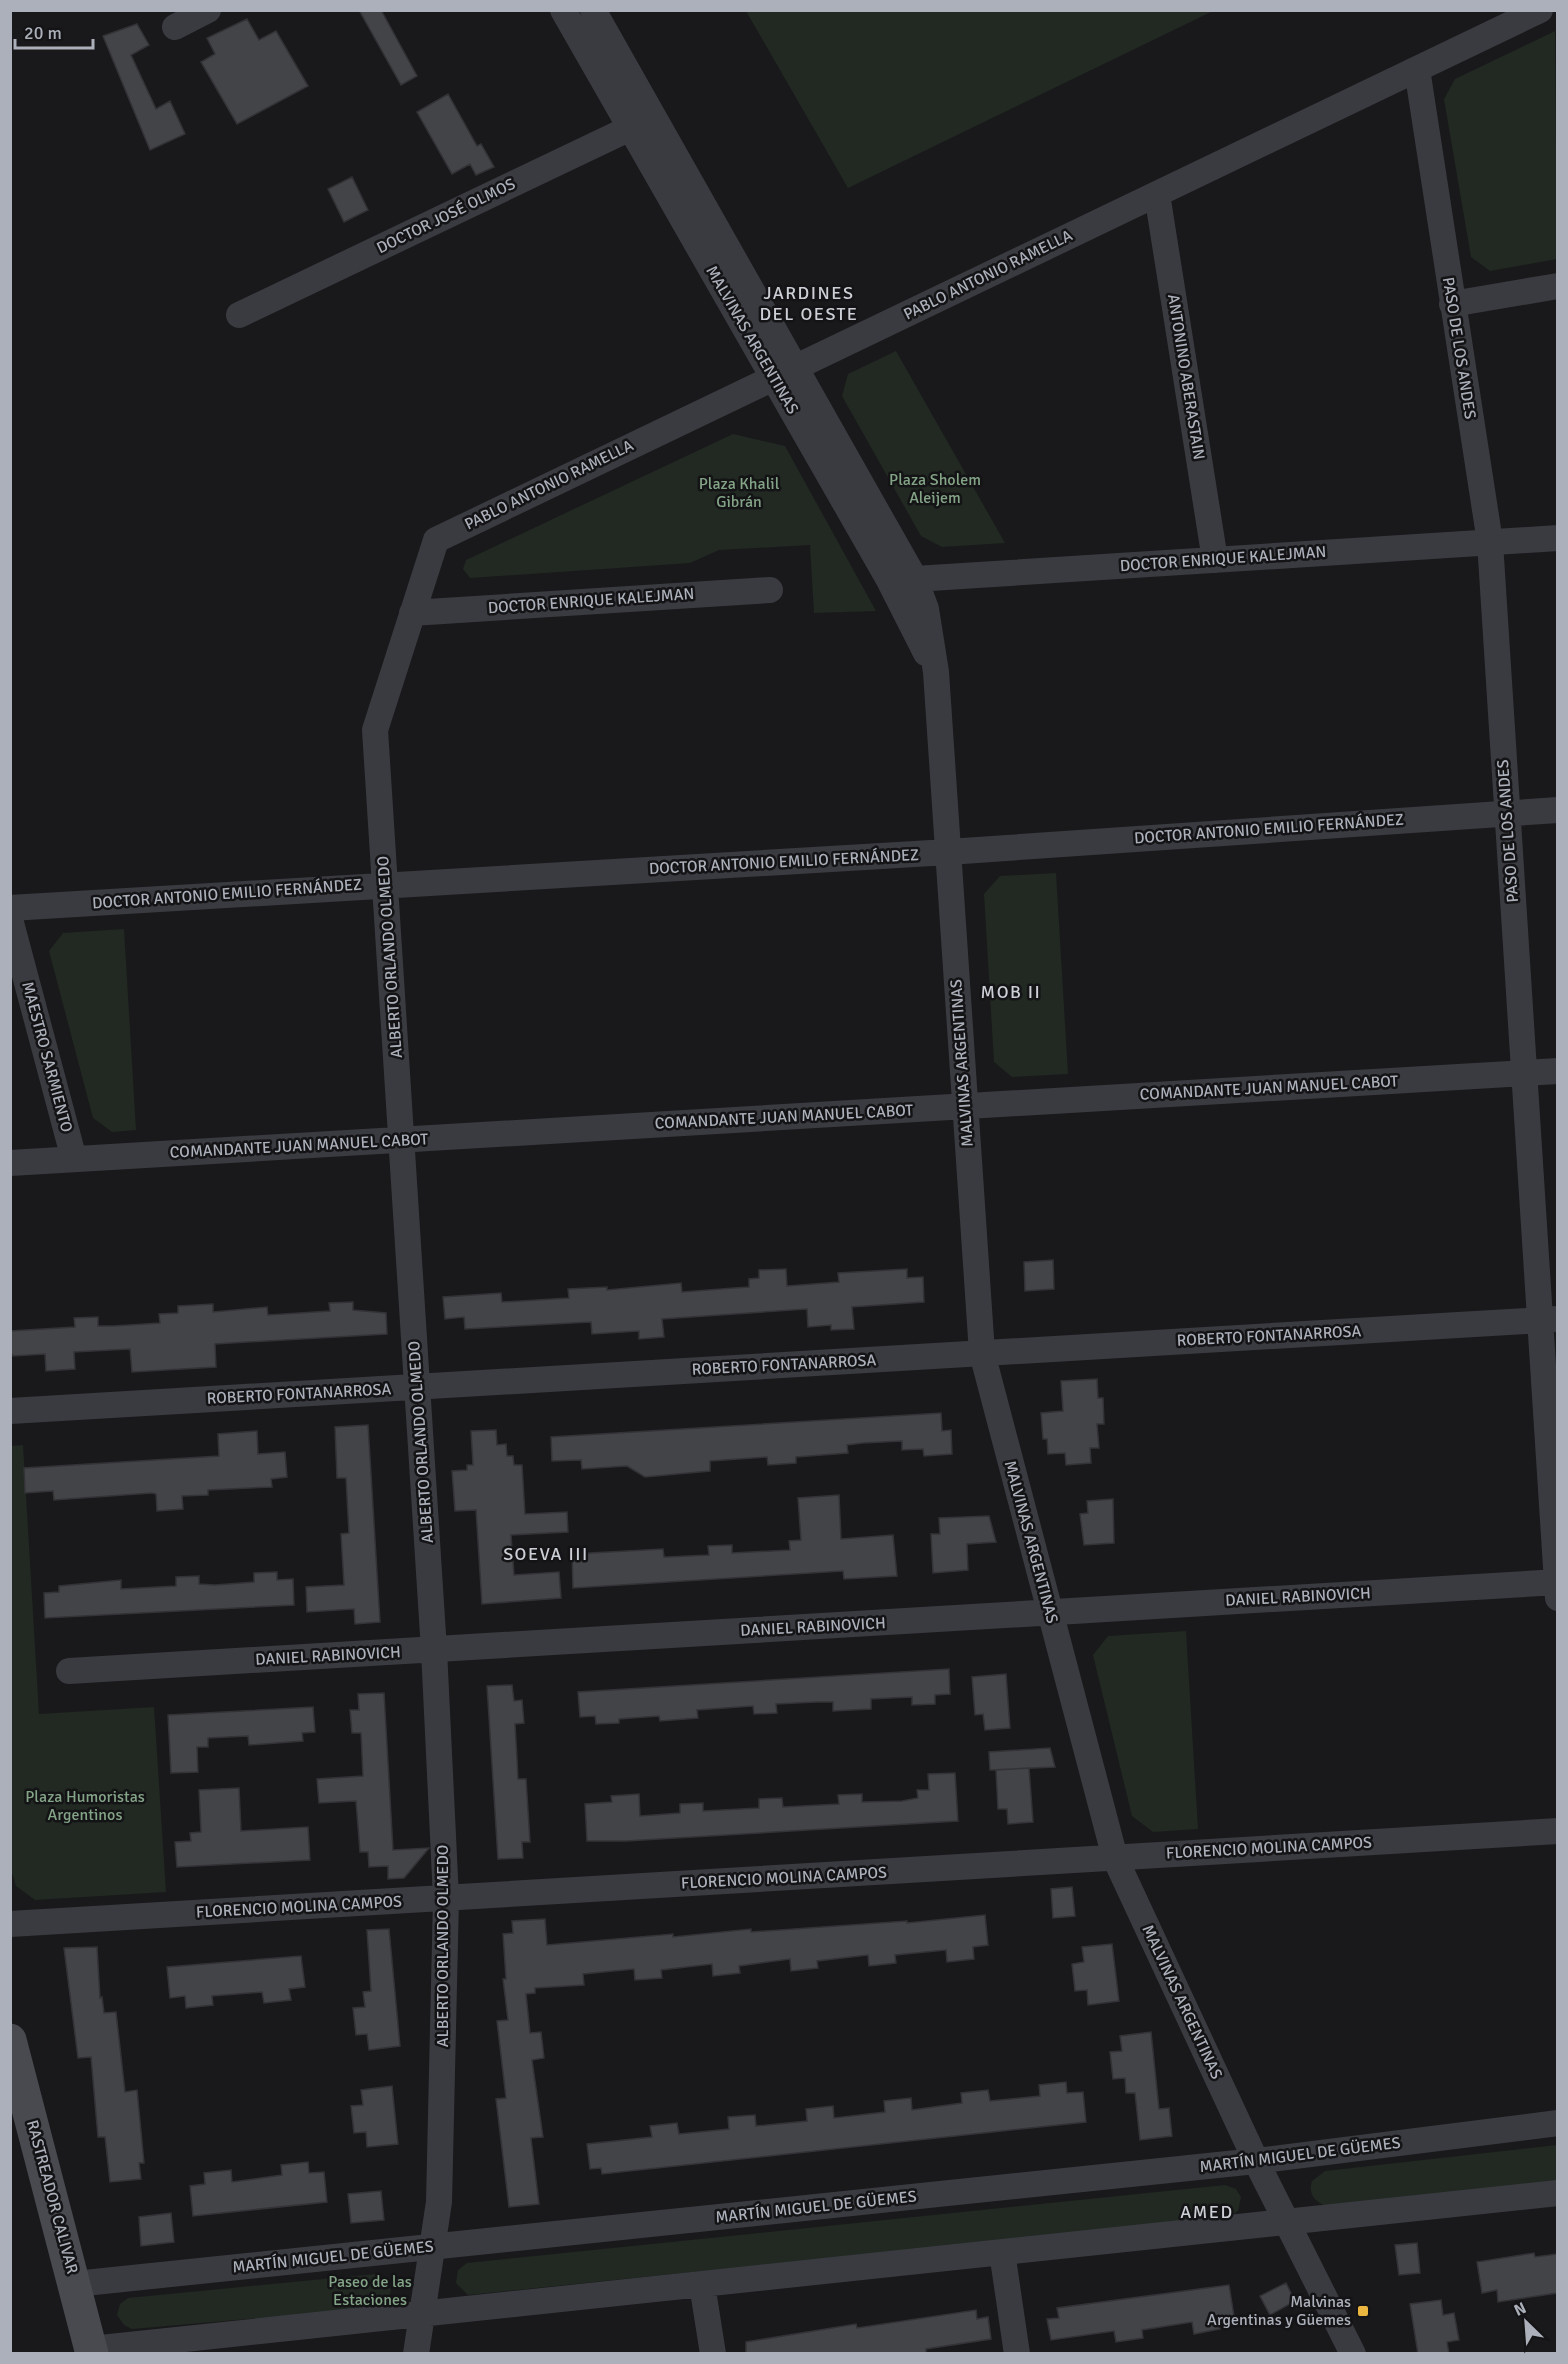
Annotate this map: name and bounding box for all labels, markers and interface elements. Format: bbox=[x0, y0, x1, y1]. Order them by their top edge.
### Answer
scale bar bbox=[15, 12, 93, 50]
text: 20 m bbox=[24, 22, 62, 44]
street label: DOCTOR JOSÉ OLMOS bbox=[373, 174, 519, 258]
street label: PABLO ANTONIO RAMELLA bbox=[900, 225, 1076, 325]
street label: MALVINAS ARGENTINAS bbox=[701, 262, 803, 418]
street label: PASO DE LOS ANDES bbox=[1438, 276, 1480, 421]
district label: JARDINES DEL OESTE bbox=[759, 282, 859, 325]
street label: ANTONINO ABERASTAIN bbox=[1163, 293, 1209, 461]
street label: PABLO ANTONIO RAMELLA bbox=[461, 435, 637, 535]
park label: Plaza Sholem Aleijem bbox=[889, 470, 981, 508]
park label: Plaza Khalil Gibrán bbox=[699, 474, 780, 512]
street label: DOCTOR ENRIQUE KALEJMAN bbox=[1119, 542, 1327, 576]
street label: DOCTOR ENRIQUE KALEJMAN bbox=[487, 584, 695, 618]
street label: PASO DE LOS ANDES bbox=[1493, 759, 1523, 903]
street label: DOCTOR ANTONIO EMILIO FERNÁNDEZ bbox=[1133, 810, 1405, 848]
street label: DOCTOR ANTONIO EMILIO FERNÁNDEZ bbox=[648, 845, 920, 879]
street label: ALBERTO ORLANDO OLMEDO bbox=[373, 855, 407, 1059]
street label: DOCTOR ANTONIO EMILIO FERNÁNDEZ bbox=[91, 875, 363, 913]
street label: MALVINAS ARGENTINAS bbox=[946, 978, 978, 1148]
street label: MAESTRO SARMIENTO bbox=[17, 979, 77, 1135]
district label: MOB II bbox=[981, 981, 1041, 1003]
street label: COMANDANTE JUAN MANUEL CABOT bbox=[1139, 1071, 1399, 1105]
street label: COMANDANTE JUAN MANUEL CABOT bbox=[654, 1100, 914, 1134]
street label: COMANDANTE JUAN MANUEL CABOT bbox=[169, 1129, 429, 1163]
street label: ROBERTO FONTANARROSA bbox=[1176, 1321, 1362, 1351]
street label: ALBERTO ORLANDO OLMEDO bbox=[404, 1340, 438, 1544]
street label: ROBERTO FONTANARROSA bbox=[691, 1350, 877, 1380]
street label: ROBERTO FONTANARROSA bbox=[206, 1379, 392, 1409]
street label: MALVINAS ARGENTINAS bbox=[1000, 1458, 1062, 1626]
district label: SOEVA III bbox=[503, 1543, 589, 1565]
street label: DANIEL RABINOVICH bbox=[1225, 1583, 1371, 1611]
street label: DANIEL RABINOVICH bbox=[740, 1613, 886, 1641]
street label: DANIEL RABINOVICH bbox=[255, 1642, 401, 1670]
park label: Plaza Humoristas Argentinos bbox=[25, 1787, 145, 1825]
street label: FLORENCIO MOLINA CAMPOS bbox=[1166, 1833, 1373, 1863]
street label: ALBERTO ORLANDO OLMEDO bbox=[433, 1845, 453, 2047]
street label: FLORENCIO MOLINA CAMPOS bbox=[681, 1863, 888, 1893]
street label: FLORENCIO MOLINA CAMPOS bbox=[196, 1892, 403, 1922]
street label: MALVINAS ARGENTINAS bbox=[1137, 1922, 1227, 2082]
street label: RASTREADOR CALIVAR bbox=[22, 2118, 82, 2276]
street label: MARTÍN MIGUEL DE GÜEMES bbox=[1198, 2133, 1402, 2177]
street label: MARTÍN MIGUEL DE GÜEMES bbox=[714, 2186, 918, 2228]
district label: AMED bbox=[1180, 2201, 1234, 2223]
street label: MARTÍN MIGUEL DE GÜEMES bbox=[231, 2236, 435, 2278]
park label: Paseo de las Estaciones bbox=[328, 2272, 412, 2310]
place label: Malvinas Argentinas y Güemes bbox=[1207, 2292, 1351, 2330]
north arrow bbox=[1496, 2292, 1556, 2352]
text: N bbox=[1511, 2298, 1529, 2321]
marker: Malvinas Argentinas y Güemes bbox=[1356, 2304, 1370, 2318]

